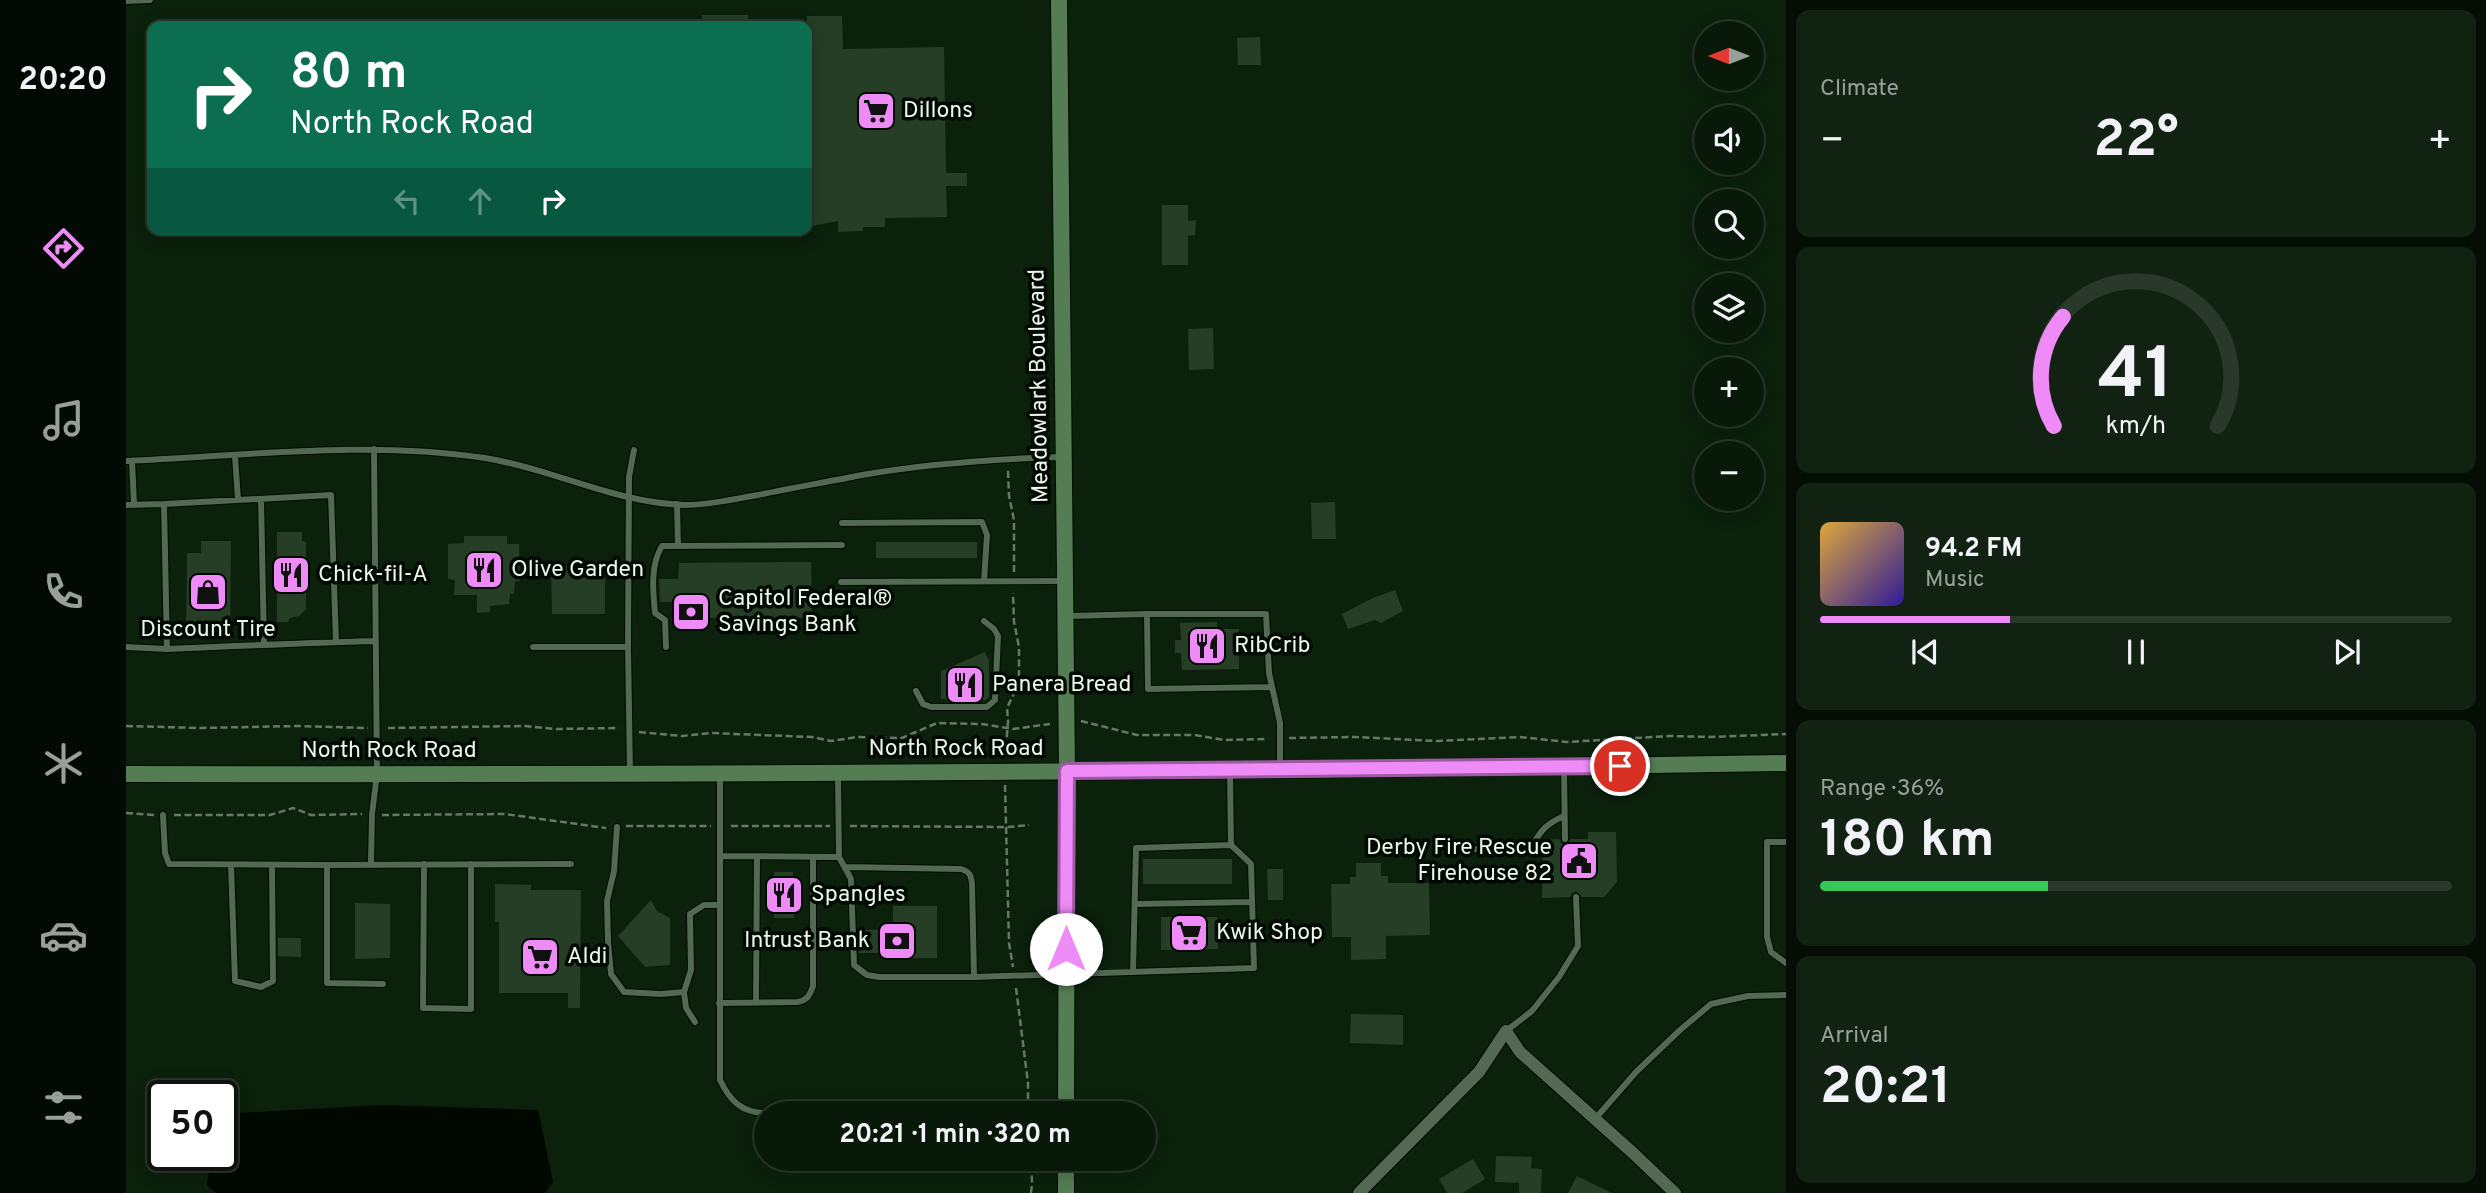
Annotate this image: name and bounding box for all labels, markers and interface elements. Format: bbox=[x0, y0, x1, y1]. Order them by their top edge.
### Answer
north arrow bbox=[1694, 21, 1764, 91]
map controls bbox=[1694, 21, 1764, 511]
text: 80 m bbox=[290, 44, 407, 106]
icon: right bbox=[175, 49, 266, 140]
text: 20:20 bbox=[19, 61, 108, 101]
text: Climate bbox=[1820, 75, 1899, 104]
supermarket icon: Dillons bbox=[855, 90, 897, 132]
place label: Dillons bbox=[903, 97, 973, 126]
text: North Rock Road bbox=[290, 105, 534, 145]
button: sound bbox=[1694, 105, 1764, 175]
text: 22° bbox=[2093, 109, 2179, 175]
text: − bbox=[1820, 118, 1845, 167]
text: + bbox=[2427, 118, 2452, 167]
icon: left bbox=[388, 182, 426, 220]
icon: ahead bbox=[461, 182, 499, 220]
icon: right bbox=[534, 182, 572, 220]
button: search bbox=[1694, 189, 1764, 259]
icon: directions bbox=[39, 224, 88, 273]
street label: Meadowlark Boulevard bbox=[1023, 269, 1057, 503]
button: layers bbox=[1694, 273, 1764, 343]
text: 41 bbox=[2098, 332, 2174, 424]
button: + bbox=[1694, 357, 1764, 427]
icon: music bbox=[39, 396, 88, 445]
text: km/h bbox=[2106, 411, 2166, 443]
button: − bbox=[1694, 441, 1764, 511]
text: 94.2 FM bbox=[1925, 533, 2022, 566]
restaurant icon: Olive Garden bbox=[463, 549, 505, 591]
restaurant icon: Chick-fil-A bbox=[270, 554, 312, 596]
place label: Olive Garden bbox=[511, 556, 644, 585]
place label: Chick-fil-A bbox=[318, 561, 428, 590]
text: Music bbox=[1925, 566, 1985, 595]
icon: phone bbox=[39, 567, 88, 616]
shop icon: Discount Tire bbox=[187, 571, 229, 613]
place label: Capitol Federal® Savings Bank bbox=[718, 585, 893, 640]
bank icon: Capitol Federal® Savings Bank bbox=[670, 591, 712, 633]
place label: Discount Tire bbox=[140, 616, 276, 645]
restaurant icon: RibCrib bbox=[1186, 625, 1228, 667]
place label: RibCrib bbox=[1234, 632, 1310, 661]
icon: previous bbox=[1906, 633, 1944, 671]
icon: pause bbox=[2117, 633, 2155, 671]
icon: next bbox=[2328, 633, 2366, 671]
restaurant icon: Panera Bread bbox=[944, 664, 986, 706]
place label: Panera Bread bbox=[992, 671, 1131, 700]
street label: North Rock Road bbox=[868, 735, 1044, 764]
pin bbox=[1590, 736, 1650, 796]
street label: North Rock Road bbox=[301, 737, 477, 766]
icon: climate bbox=[39, 739, 88, 788]
icon: arrive bbox=[1601, 747, 1639, 785]
text: Range · 36% bbox=[1820, 775, 1944, 804]
text: 180 km bbox=[1820, 809, 1995, 875]
place label: Derby Fire Rescue Firehouse 82 bbox=[1366, 834, 1552, 889]
public building icon: Derby Fire Rescue Firehouse 82 bbox=[1558, 840, 1600, 882]
restaurant icon: Spangles bbox=[763, 874, 805, 916]
place label: Spangles bbox=[811, 881, 906, 910]
icon: car bbox=[39, 911, 88, 960]
position arrow bbox=[1029, 912, 1103, 986]
supermarket icon: Kwik Shop bbox=[1168, 912, 1210, 954]
place label: Kwik Shop bbox=[1216, 919, 1323, 948]
bank icon: Intrust Bank bbox=[876, 920, 918, 962]
place label: Intrust Bank bbox=[744, 927, 870, 956]
supermarket icon: Aldi bbox=[519, 936, 561, 978]
place label: Aldi bbox=[567, 943, 607, 972]
text: Arrival bbox=[1820, 1022, 1889, 1051]
text: 20:21 bbox=[1820, 1056, 1951, 1122]
speed limit sign: 50 bbox=[147, 1080, 238, 1171]
icon: filters bbox=[39, 1083, 88, 1132]
text: 20:21 · 1 min · 320 m bbox=[839, 1119, 1071, 1152]

